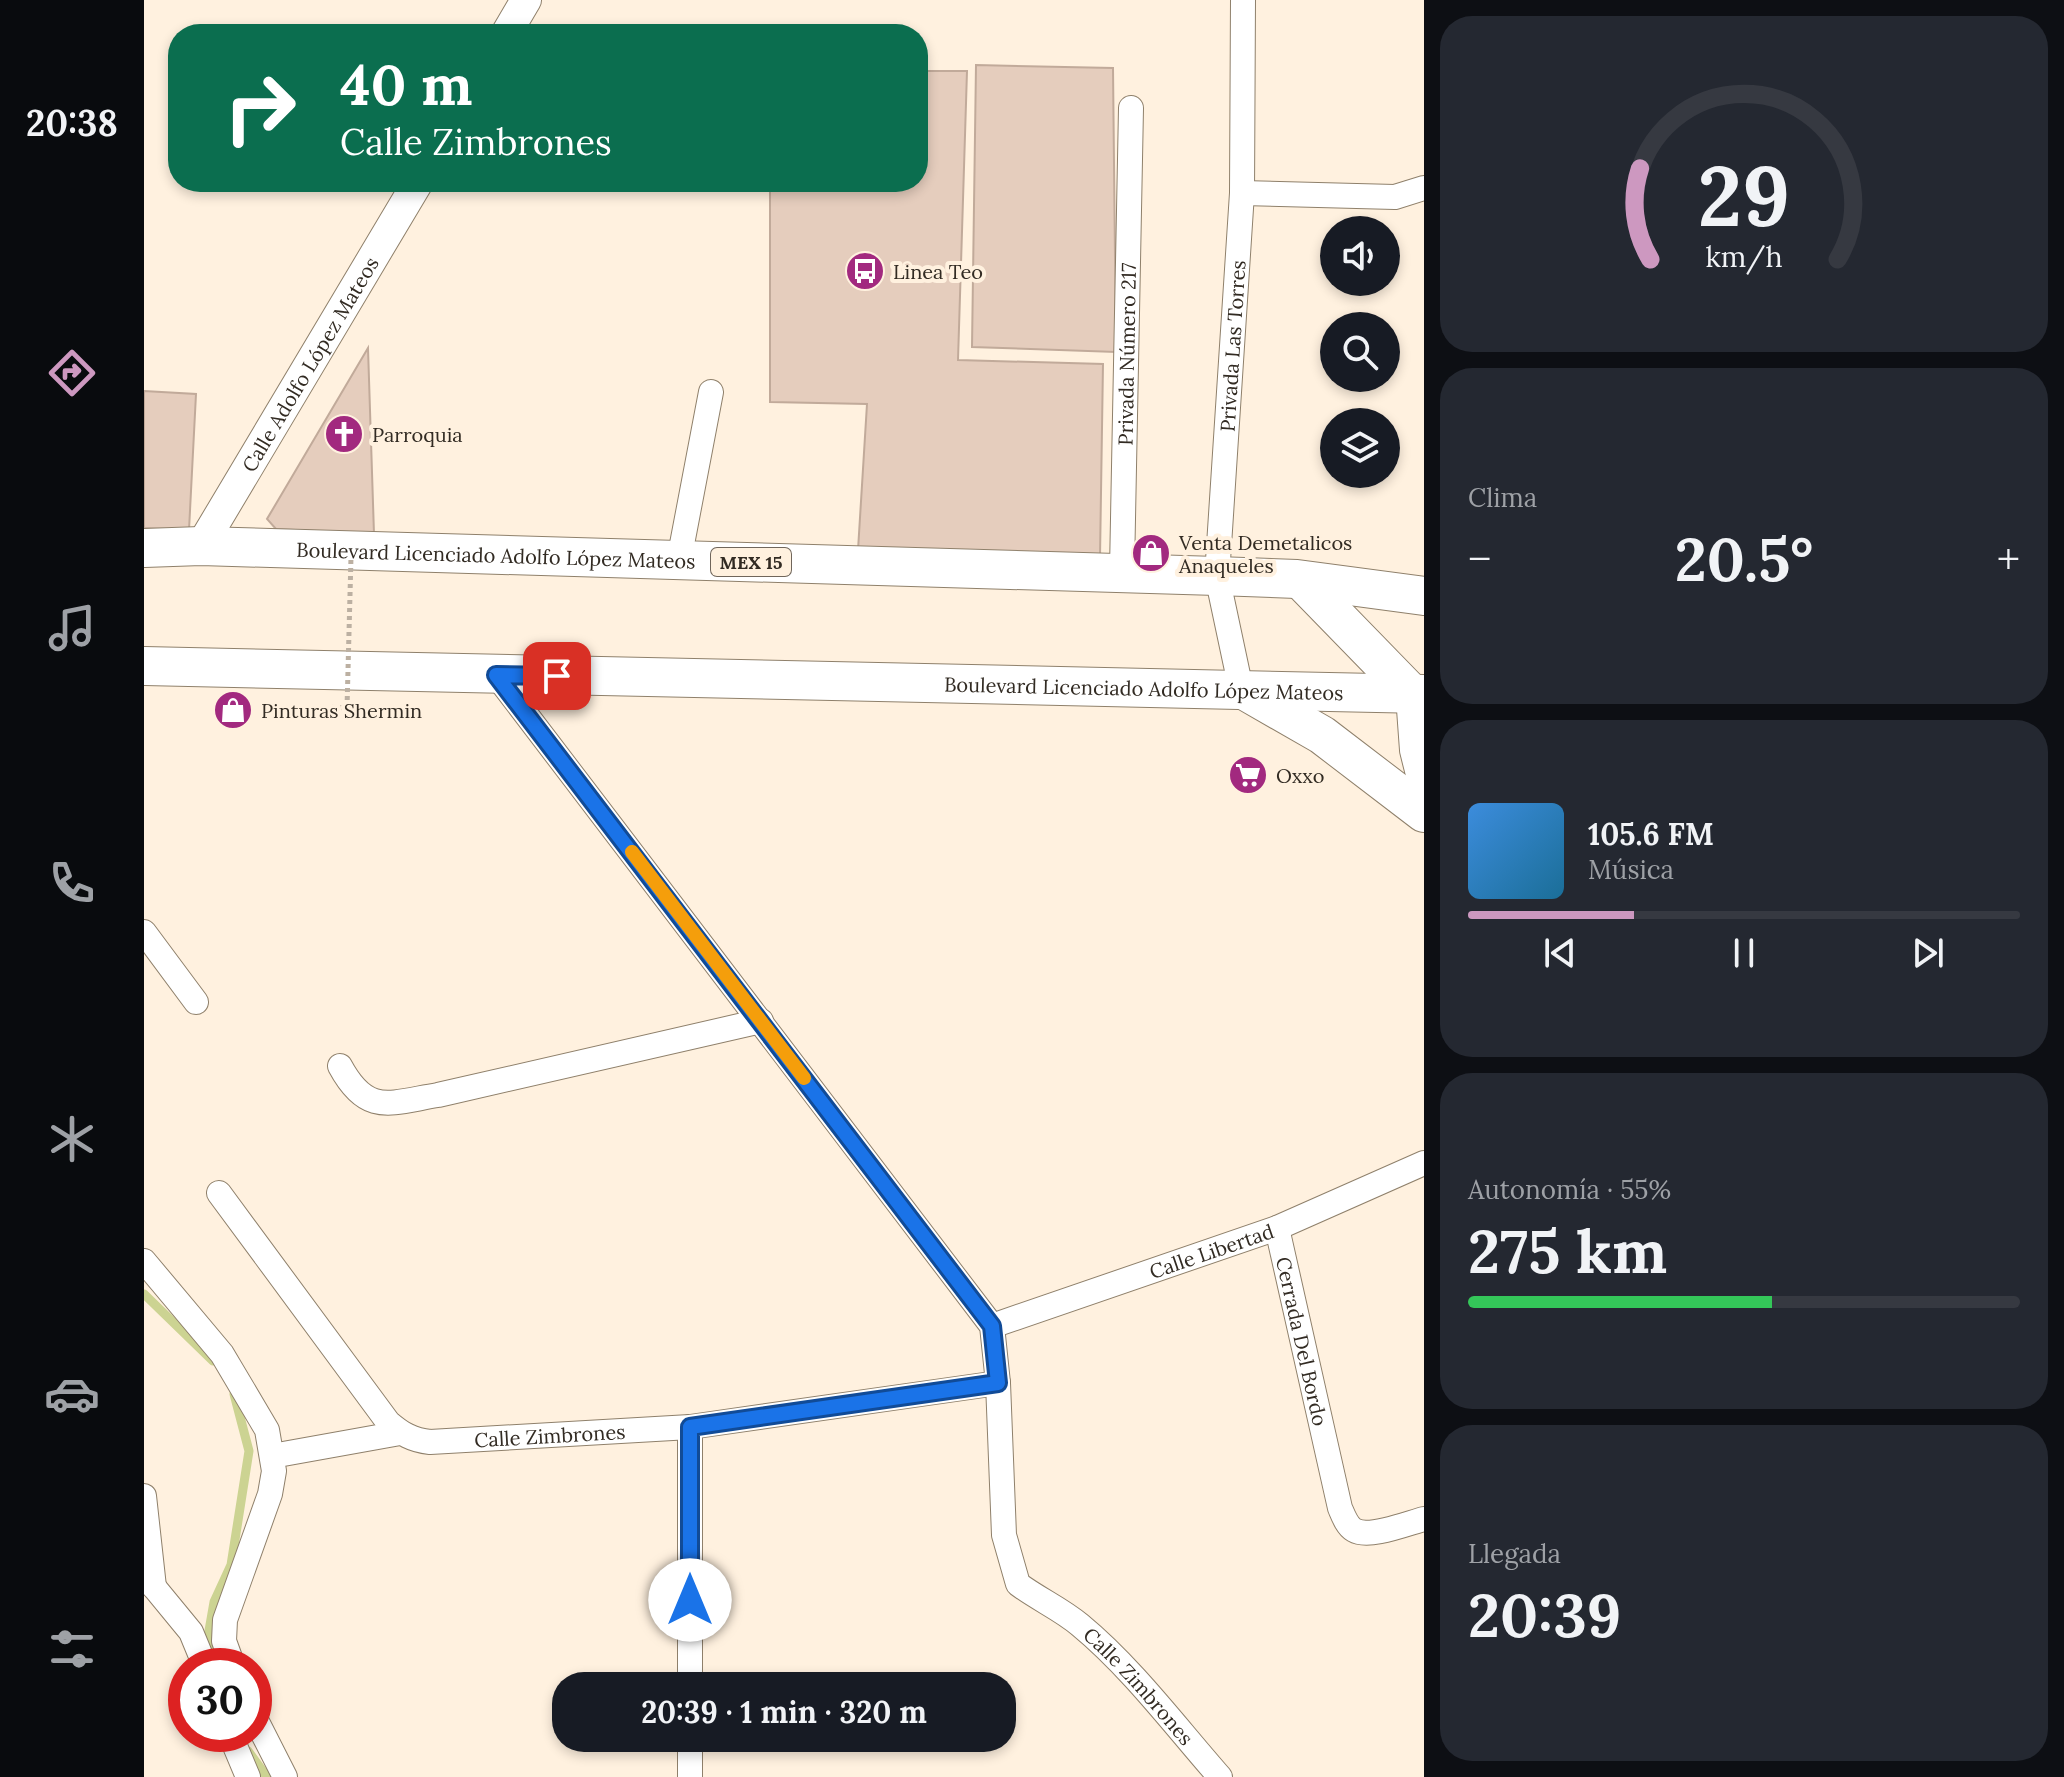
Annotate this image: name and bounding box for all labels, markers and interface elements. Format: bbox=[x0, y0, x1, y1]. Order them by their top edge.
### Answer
text: 40 m bbox=[340, 49, 473, 120]
icon: right bbox=[208, 56, 312, 160]
text: 20:38 bbox=[26, 100, 118, 146]
text: Calle Zimbrones bbox=[340, 119, 612, 165]
text: 29 bbox=[1698, 142, 1790, 249]
map controls bbox=[1320, 216, 1400, 488]
button: sound bbox=[1320, 216, 1400, 296]
text: km/h bbox=[1705, 238, 1783, 275]
bus stop icon: Linea Teo bbox=[844, 250, 886, 292]
street label: Calle Adolfo López Mateos bbox=[236, 252, 383, 476]
place label: Linea Teo bbox=[893, 259, 983, 284]
street label: Privada Las Torres bbox=[1214, 259, 1250, 433]
street label: Privada Número 217 bbox=[1112, 262, 1140, 446]
button: search bbox=[1320, 312, 1400, 392]
icon: directions bbox=[44, 345, 100, 401]
button: layers bbox=[1320, 408, 1400, 488]
church icon: Parroquia bbox=[323, 413, 365, 455]
place label: Parroquia bbox=[372, 422, 463, 447]
text: Clima bbox=[1468, 481, 1537, 514]
text: 20.5° bbox=[1675, 521, 1813, 597]
place label: Venta Demetalicos Anaqueles bbox=[1178, 530, 1352, 578]
text: − bbox=[1468, 531, 1491, 587]
text: + bbox=[1997, 531, 2020, 587]
shop icon: Venta Demetalicos Anaqueles bbox=[1130, 532, 1172, 574]
street label: Boulevard Licenciado Adolfo López Mateos bbox=[296, 536, 696, 573]
road number: MEX 15 bbox=[711, 548, 791, 576]
icon: music bbox=[44, 600, 100, 656]
pin bbox=[523, 642, 591, 710]
icon: arrive bbox=[535, 654, 579, 698]
street label: Boulevard Licenciado Adolfo López Mateos bbox=[944, 671, 1344, 705]
shop icon: Pinturas Shermin bbox=[212, 689, 254, 731]
place label: Pinturas Shermin bbox=[261, 698, 422, 723]
supermarket icon: Oxxo bbox=[1227, 754, 1269, 796]
place label: Oxxo bbox=[1276, 763, 1325, 788]
text: 105.6 FM bbox=[1588, 815, 1714, 853]
text: Música bbox=[1588, 853, 1674, 886]
icon: phone bbox=[44, 855, 100, 911]
icon: previous bbox=[1538, 931, 1582, 975]
icon: pause bbox=[1722, 931, 1766, 975]
icon: next bbox=[1906, 931, 1950, 975]
icon: climate bbox=[44, 1111, 100, 1167]
text: Autonomía · 55% bbox=[1468, 1173, 1671, 1206]
text: 275 km bbox=[1468, 1213, 1667, 1289]
street label: Calle Libertad bbox=[1146, 1218, 1277, 1283]
street label: Cerrada Del Bordo bbox=[1271, 1254, 1334, 1428]
icon: car bbox=[44, 1366, 100, 1422]
street label: Calle Zimbrones bbox=[474, 1418, 626, 1452]
text: Llegada bbox=[1468, 1537, 1561, 1570]
position arrow bbox=[648, 1558, 732, 1642]
text: 20:39 bbox=[1468, 1577, 1621, 1653]
icon: filters bbox=[44, 1621, 100, 1677]
street label: Calle Zimbrones bbox=[1079, 1622, 1199, 1750]
speed limit sign: 30 bbox=[168, 1648, 272, 1752]
text: 20:39 · 1 min · 320 m bbox=[641, 1693, 927, 1731]

